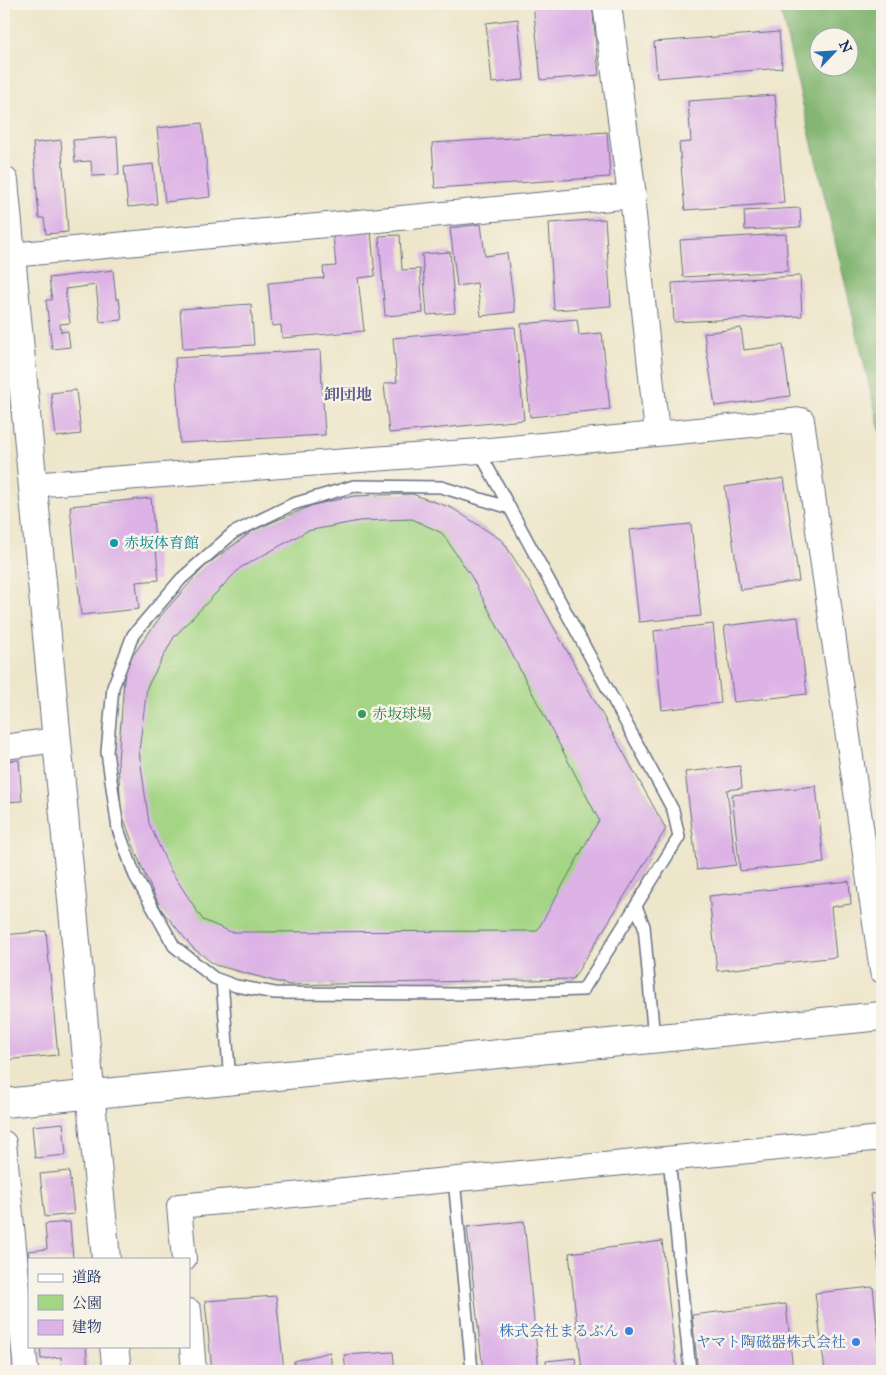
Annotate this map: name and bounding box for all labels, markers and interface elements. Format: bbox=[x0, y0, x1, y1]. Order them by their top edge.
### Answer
north arrow bbox=[808, 28, 858, 78]
text: N bbox=[835, 38, 856, 56]
district label: 卸団地 bbox=[324, 385, 372, 404]
place label: 赤坂体育館 bbox=[124, 534, 199, 552]
marker: 赤坂体育館 bbox=[108, 537, 120, 549]
place label: 赤坂球場 bbox=[372, 705, 432, 723]
marker: 赤坂球場 bbox=[356, 708, 368, 720]
legend bbox=[28, 1258, 190, 1348]
text: 道路 bbox=[72, 1268, 102, 1286]
text: 公園 bbox=[72, 1294, 102, 1312]
text: 建物 bbox=[72, 1318, 102, 1336]
place label: 株式会社まるぶん bbox=[499, 1322, 619, 1340]
marker: 株式会社まるぶん bbox=[623, 1325, 635, 1337]
place label: ヤマト陶磁器株式会社 bbox=[696, 1333, 846, 1351]
marker: ヤマト陶磁器株式会社 bbox=[850, 1336, 862, 1348]

